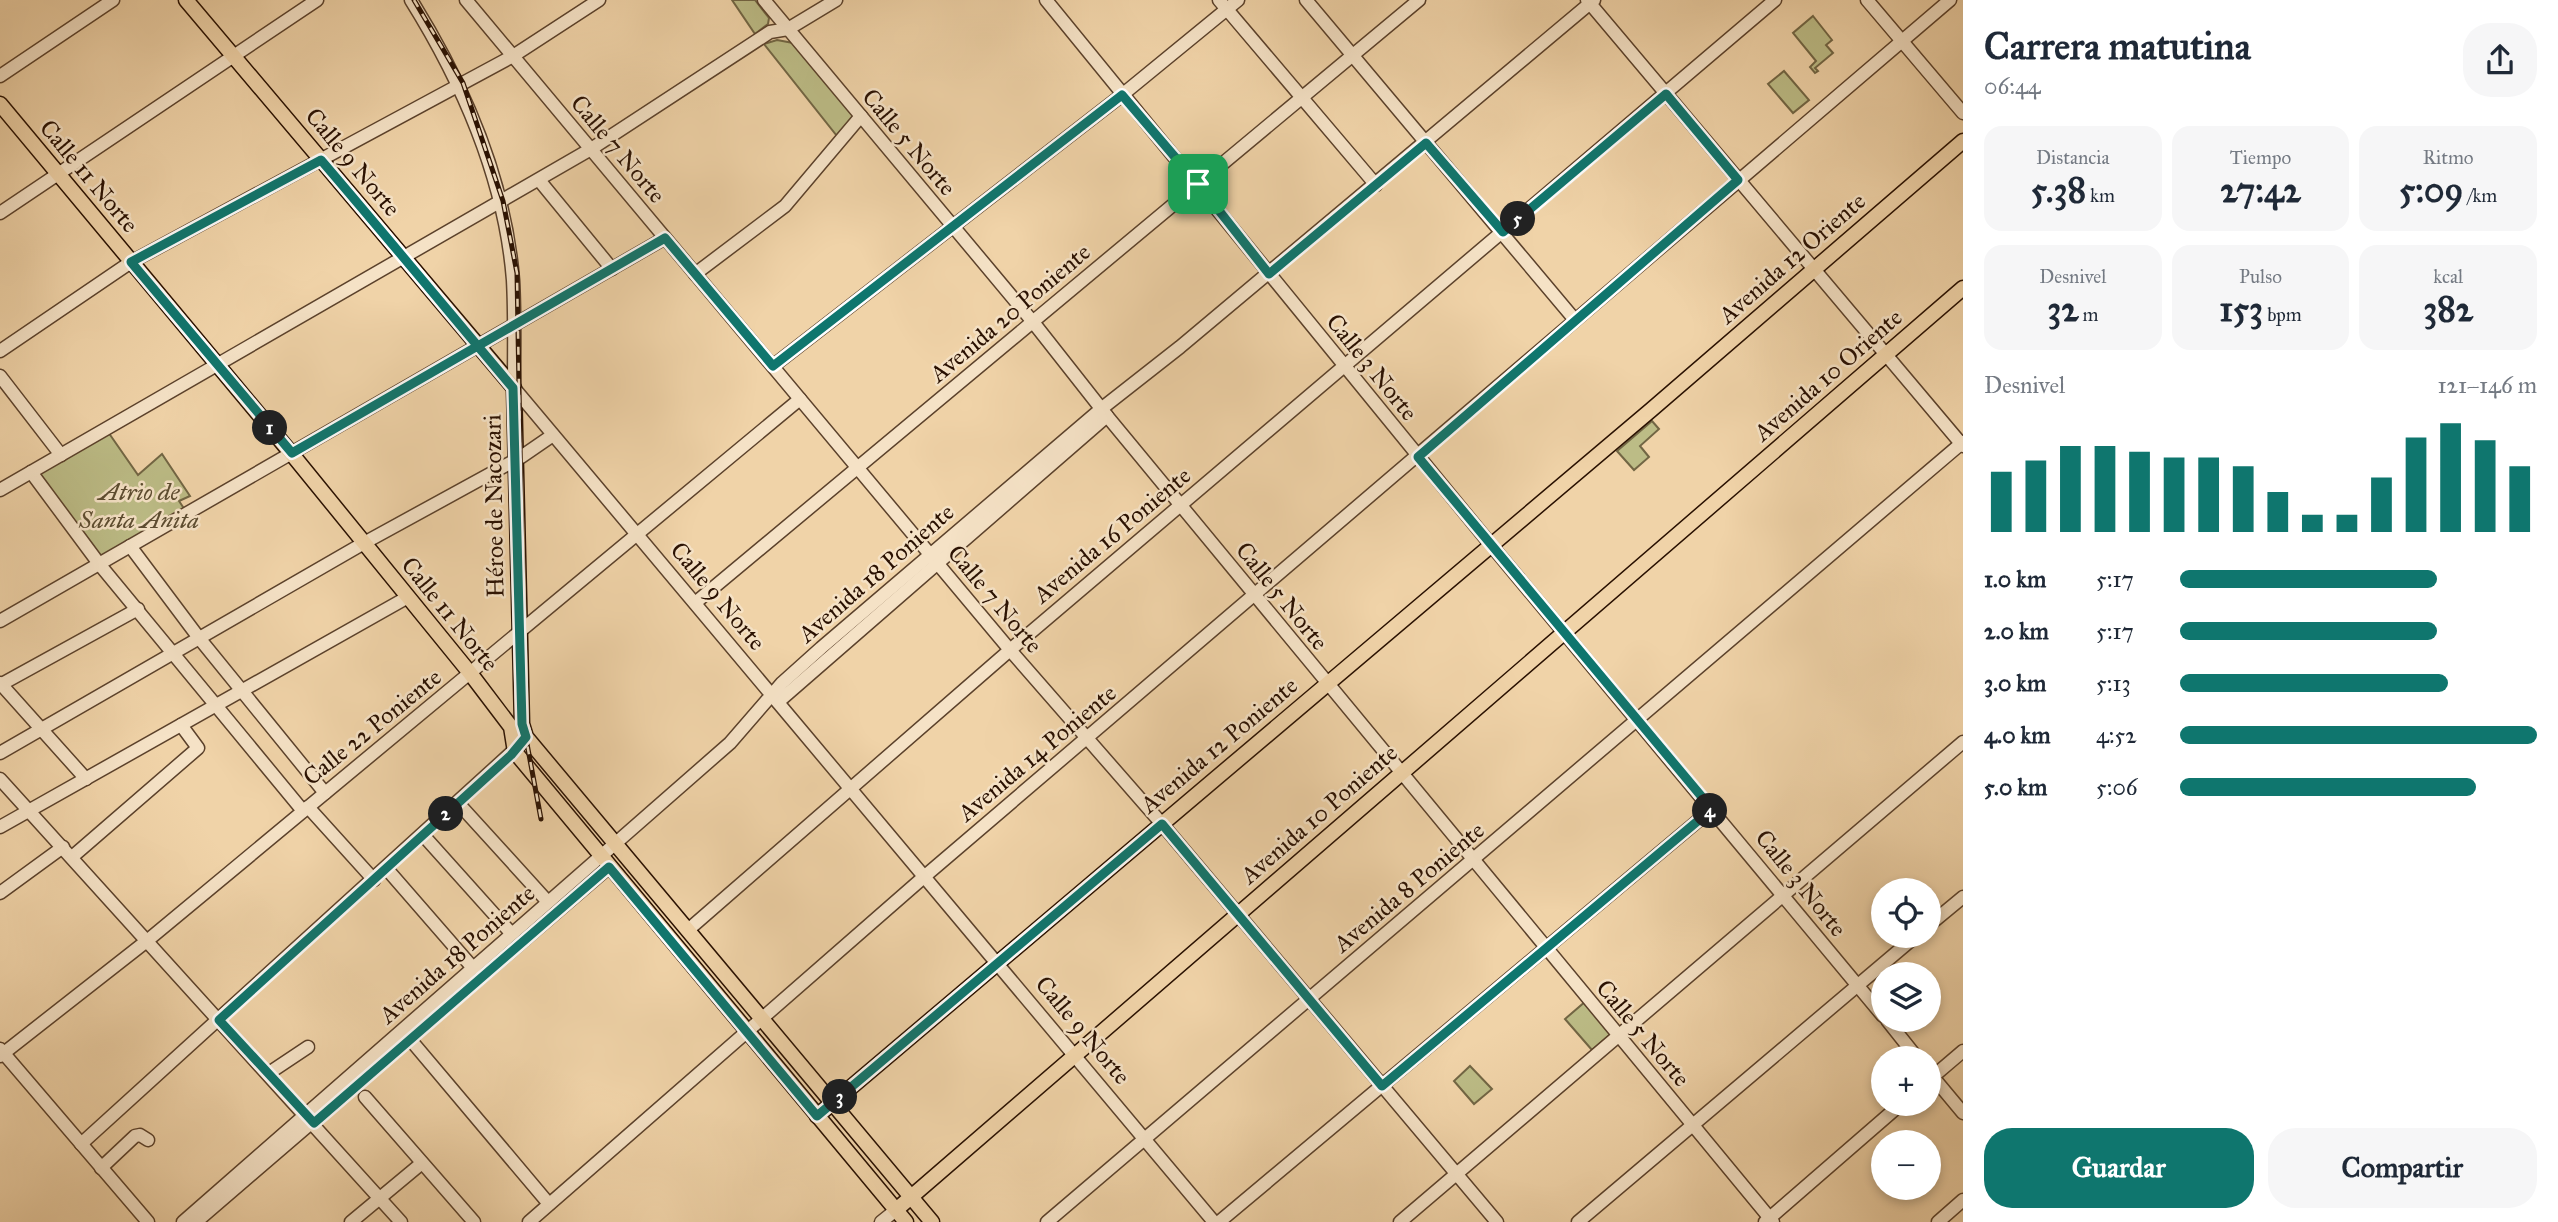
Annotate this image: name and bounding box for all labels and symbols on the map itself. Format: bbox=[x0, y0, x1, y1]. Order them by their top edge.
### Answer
street label: Calle 5 Norte bbox=[856, 82, 962, 202]
street label: Calle 7 Norte bbox=[564, 89, 672, 209]
street label: Calle 9 Norte bbox=[299, 102, 407, 222]
street label: Calle 11 Norte bbox=[33, 113, 145, 239]
pin bbox=[1168, 154, 1228, 214]
street label: Avenida 12 Oriente bbox=[1712, 186, 1872, 331]
pin: 5 bbox=[1500, 202, 1536, 236]
street label: Avenida 20 Poniente bbox=[923, 237, 1096, 390]
street label: Avenida 10 Oriente bbox=[1747, 302, 1908, 448]
street label: Calle 3 Norte bbox=[1320, 307, 1424, 427]
pin: 1 bbox=[252, 410, 288, 446]
street label: Héroe de Nacozari bbox=[477, 414, 511, 598]
street label: Avenida 16 Poniente bbox=[1026, 460, 1197, 610]
park label: Atrio de Santa Anita bbox=[78, 477, 199, 535]
street label: Avenida 18 Poniente bbox=[791, 497, 960, 650]
street label: Calle 9 Norte bbox=[664, 536, 772, 656]
street label: Calle 5 Norte bbox=[1229, 536, 1335, 656]
street label: Calle 7 Norte bbox=[941, 539, 1049, 659]
street label: Calle 11 Norte bbox=[395, 551, 505, 677]
street label: Calle 22 Poniente bbox=[297, 662, 447, 792]
street label: Avenida 12 Poniente bbox=[1134, 671, 1304, 820]
street label: Avenida 14 Poniente bbox=[951, 678, 1122, 829]
street label: Avenida 10 Poniente bbox=[1234, 738, 1404, 891]
pin: 4 bbox=[1692, 794, 1728, 828]
pin: 2 bbox=[428, 796, 464, 832]
street label: Avenida 8 Poniente bbox=[1327, 815, 1490, 959]
street label: Calle 3 Norte bbox=[1749, 823, 1853, 943]
street label: Avenida 18 Poniente bbox=[372, 878, 541, 1031]
street label: Calle 9 Norte bbox=[1029, 970, 1137, 1090]
street label: Calle 5 Norte bbox=[1590, 973, 1696, 1093]
pin: 3 bbox=[822, 1080, 858, 1114]

